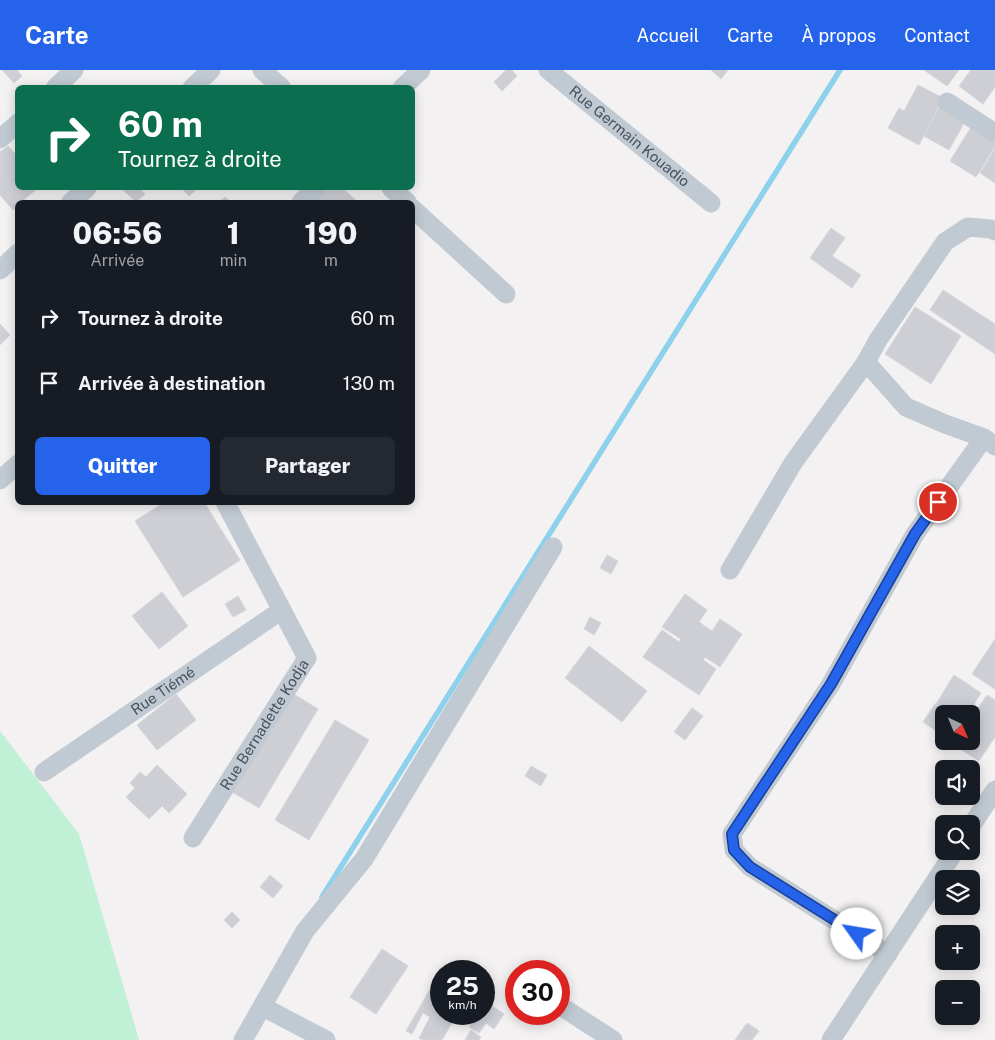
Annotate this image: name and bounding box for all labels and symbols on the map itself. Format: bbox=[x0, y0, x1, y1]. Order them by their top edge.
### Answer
street label: Rue Germain Kouadio bbox=[566, 82, 693, 190]
pin bbox=[917, 481, 959, 523]
street label: Rue Bernadette Kodja bbox=[217, 656, 312, 793]
street label: Rue Tiémé bbox=[128, 663, 198, 718]
north arrow bbox=[935, 705, 980, 750]
position arrow bbox=[830, 907, 882, 959]
speed limit sign: 30 bbox=[505, 960, 570, 1025]

